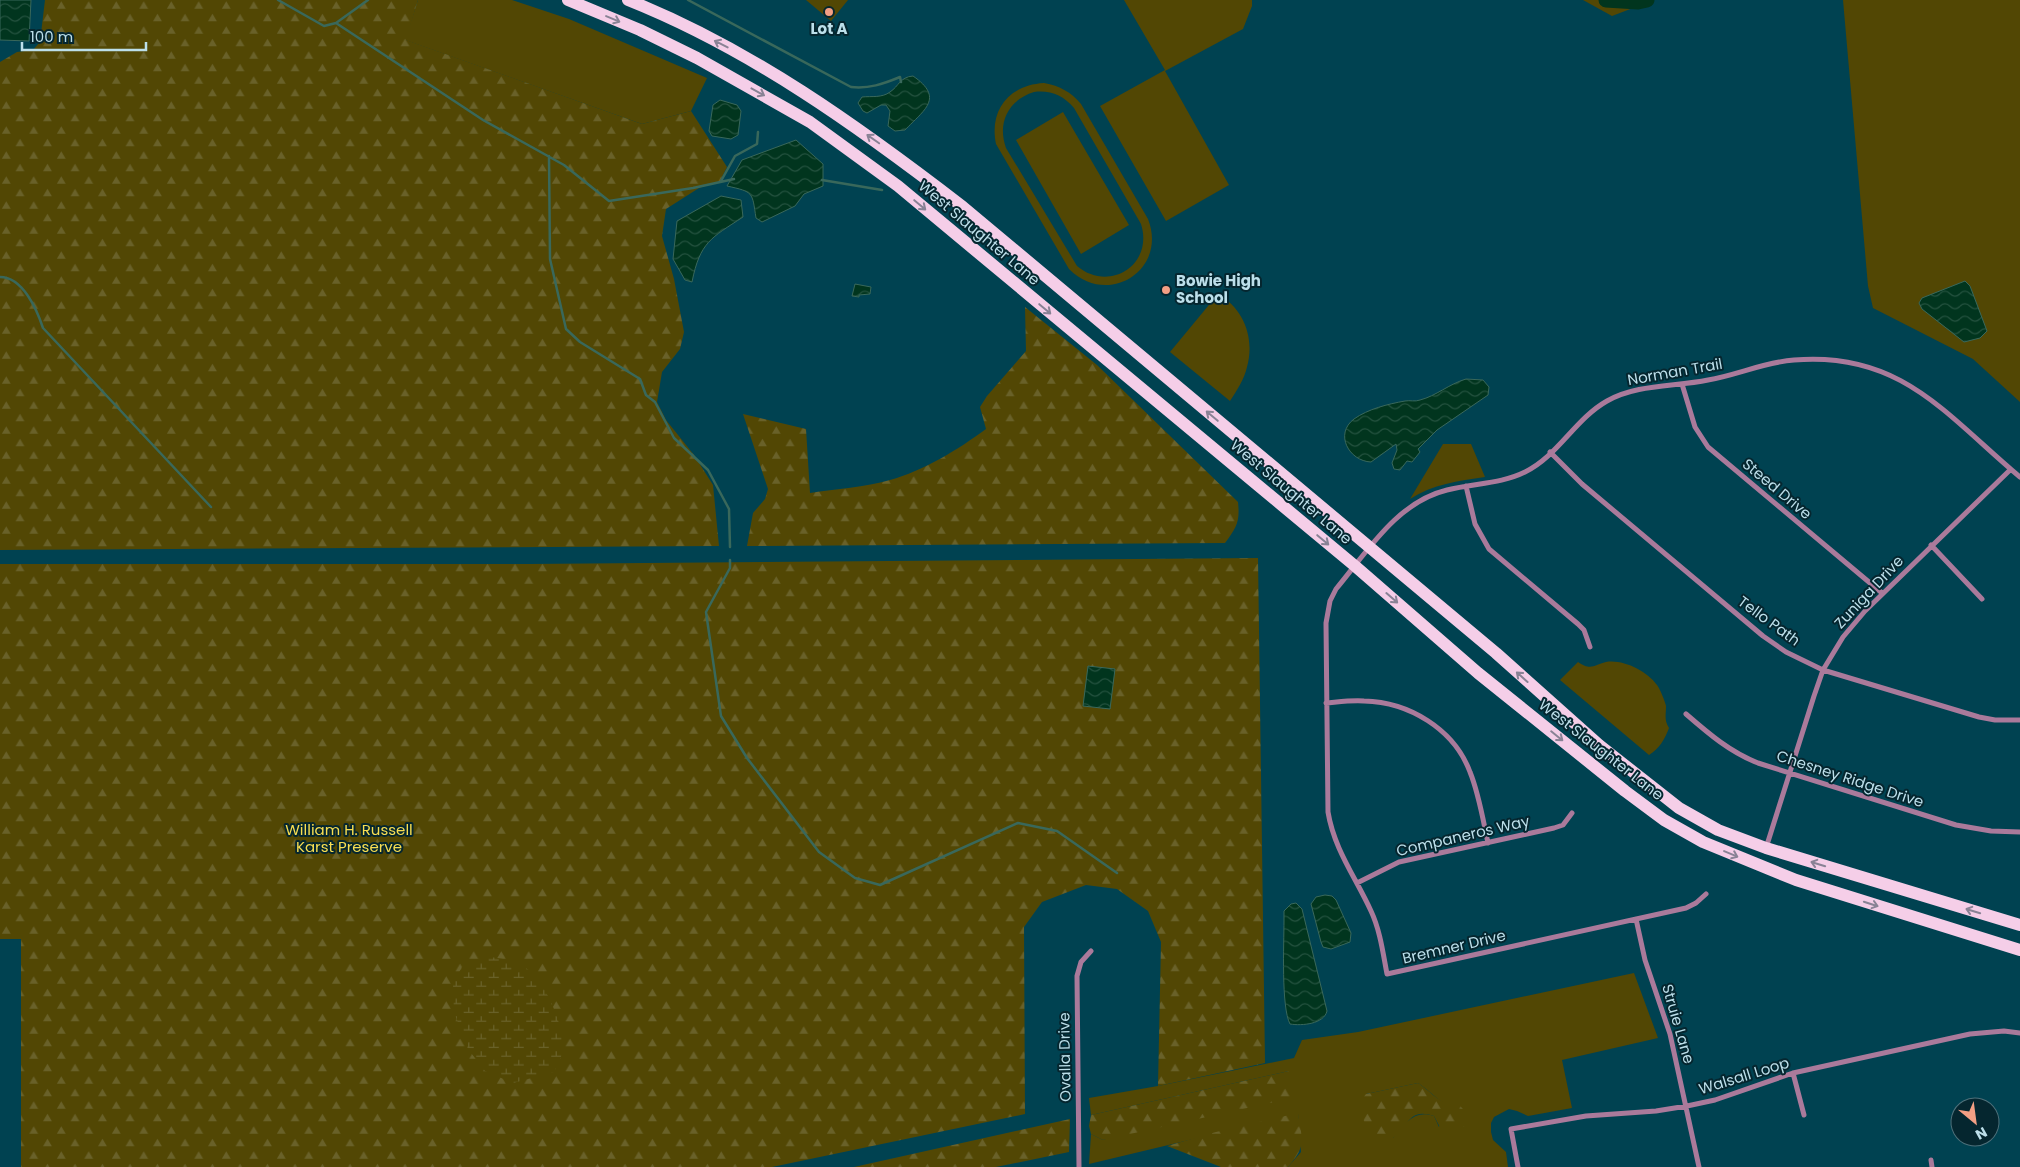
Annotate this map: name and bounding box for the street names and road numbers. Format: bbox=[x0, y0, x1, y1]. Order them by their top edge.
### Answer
street label: West Slaughter Lane bbox=[914, 175, 1045, 290]
street label: Norman Trail bbox=[1626, 353, 1724, 390]
street label: West Slaughter Lane bbox=[1226, 434, 1357, 549]
street label: Steed Drive bbox=[1738, 453, 1816, 524]
street label: Zuniga Drive bbox=[1829, 551, 1908, 633]
street label: Tello Path bbox=[1734, 591, 1805, 650]
street label: West Slaughter Lane bbox=[1535, 694, 1668, 805]
street label: Chesney Ridge Drive bbox=[1774, 745, 1926, 812]
street label: Companeros Way bbox=[1394, 810, 1532, 861]
street label: Bremner Drive bbox=[1400, 924, 1508, 969]
street label: Struie Lane bbox=[1657, 982, 1700, 1066]
street label: Ovalla Drive bbox=[1053, 1012, 1076, 1102]
street label: Walsall Loop bbox=[1696, 1052, 1792, 1099]

